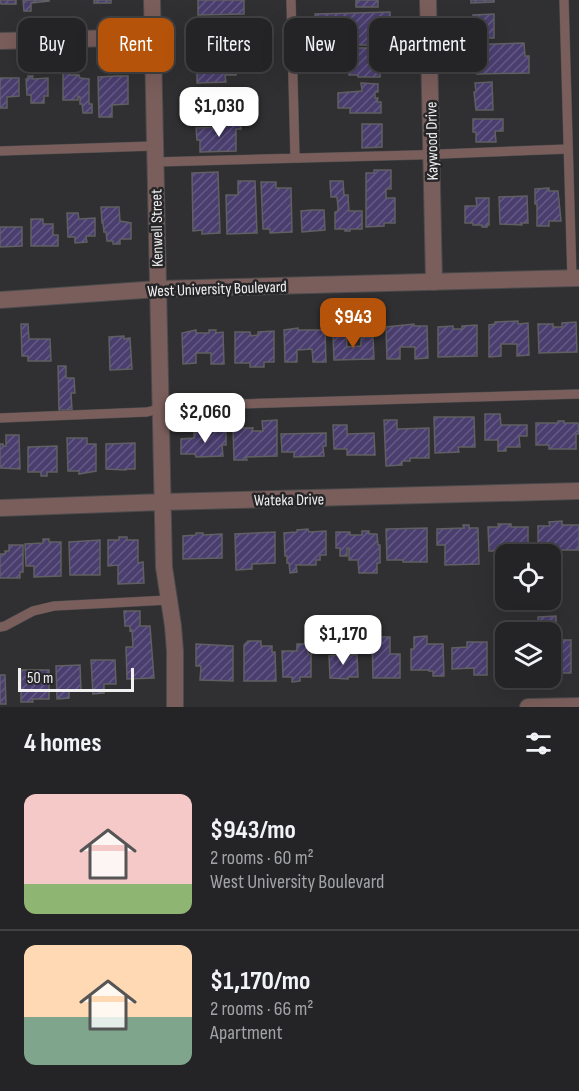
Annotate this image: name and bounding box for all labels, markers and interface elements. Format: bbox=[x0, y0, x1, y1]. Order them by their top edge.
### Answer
chip: Buy bbox=[18, 18, 86, 72]
chip: Rent bbox=[98, 18, 174, 72]
chip: Filters bbox=[186, 18, 272, 72]
chip: New bbox=[284, 18, 357, 72]
chip: Apartment bbox=[369, 18, 487, 72]
pin: $1,030 bbox=[170, 87, 268, 138]
text: $1,030 bbox=[194, 94, 244, 118]
street label: Kaywood Drive bbox=[422, 101, 443, 181]
street label: Kenwell Street bbox=[147, 189, 168, 267]
street label: West University Boulevard bbox=[147, 278, 287, 301]
pin: $943 bbox=[317, 298, 389, 349]
text: $943 bbox=[334, 305, 372, 329]
pin: $2,060 bbox=[156, 393, 254, 444]
text: $2,060 bbox=[179, 400, 231, 424]
street label: Wateka Drive bbox=[254, 490, 324, 511]
map controls bbox=[495, 544, 561, 688]
button: locate bbox=[495, 544, 561, 610]
pin: $1,170 bbox=[294, 615, 392, 666]
text: $1,170 bbox=[318, 622, 368, 646]
button: layers bbox=[495, 622, 561, 688]
scale bar bbox=[18, 665, 134, 692]
text: 50 m bbox=[27, 669, 53, 688]
icon: filters bbox=[522, 727, 555, 760]
text: 4 homes bbox=[24, 728, 101, 759]
text: $943/mo bbox=[210, 815, 296, 846]
icon: home bbox=[72, 818, 144, 890]
text: 2 rooms · 60 m² bbox=[210, 846, 314, 870]
text: West University Boulevard bbox=[210, 870, 384, 894]
text: $1,170/mo bbox=[210, 966, 310, 997]
icon: home bbox=[72, 969, 144, 1041]
text: 2 rooms · 66 m² bbox=[210, 997, 314, 1021]
text: Apartment bbox=[210, 1021, 283, 1045]

